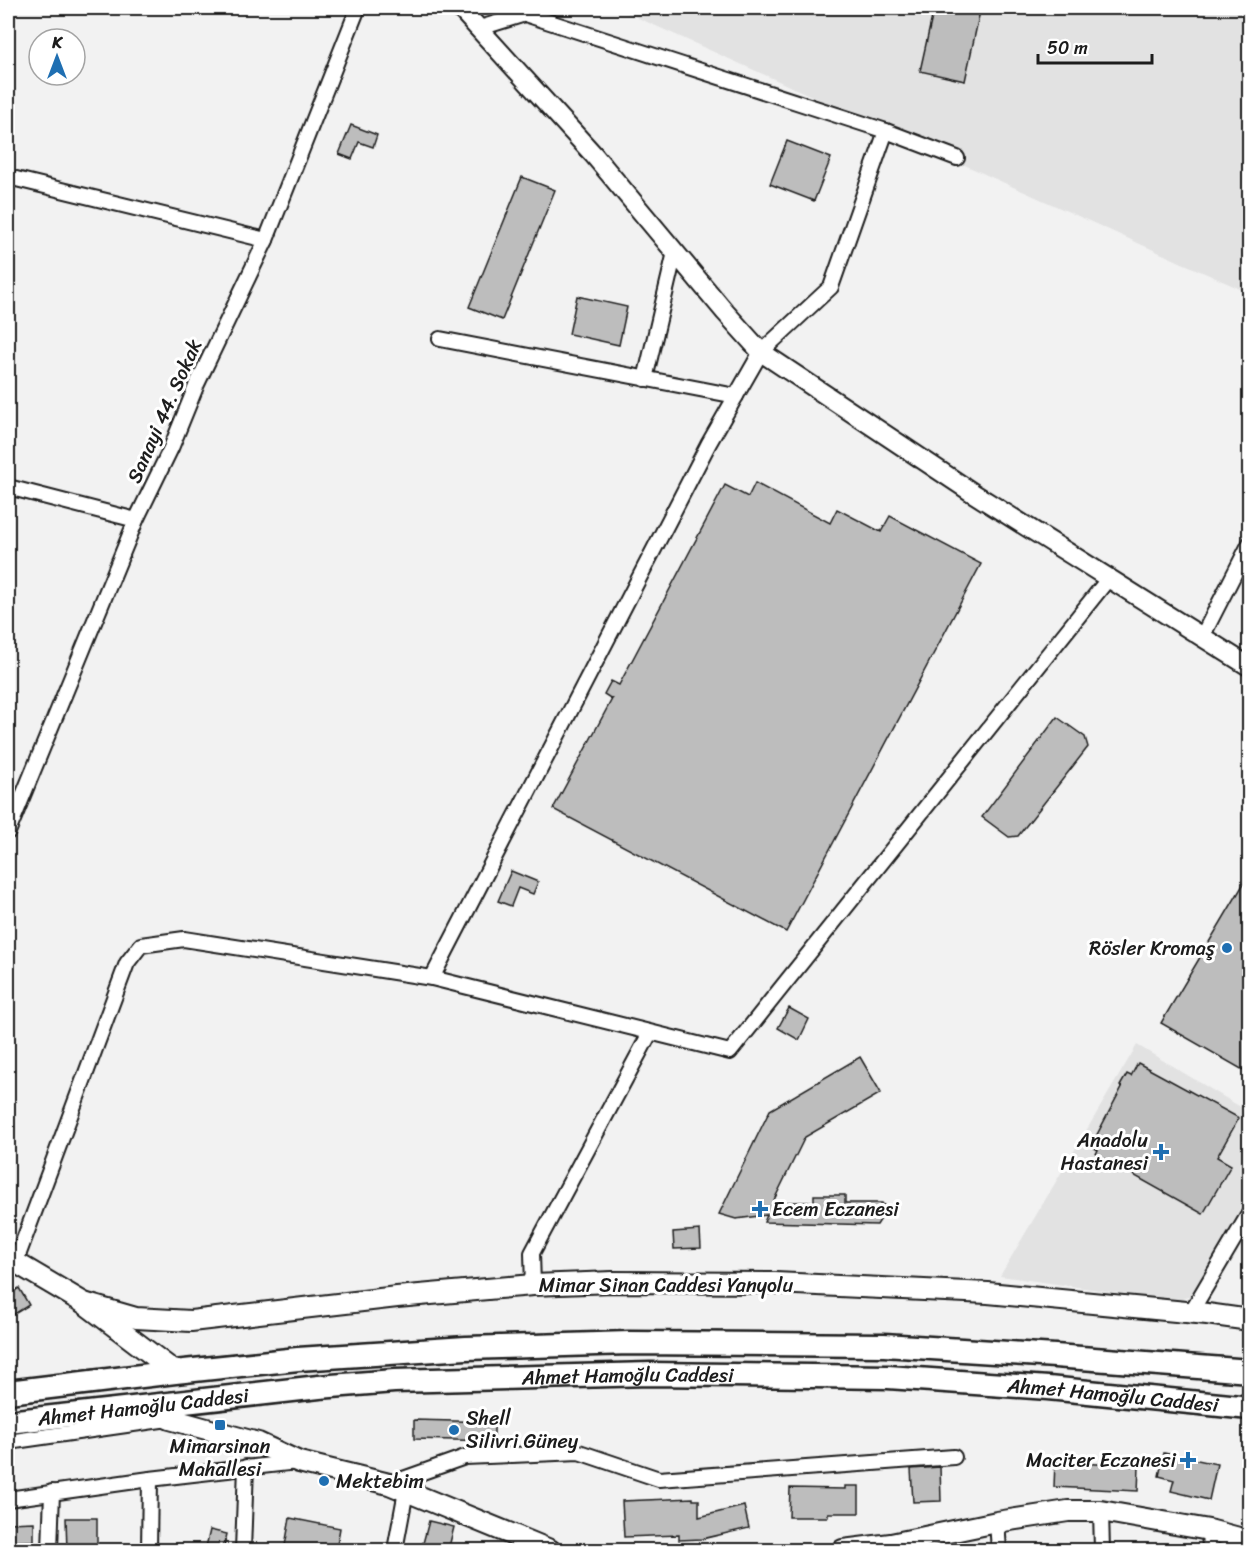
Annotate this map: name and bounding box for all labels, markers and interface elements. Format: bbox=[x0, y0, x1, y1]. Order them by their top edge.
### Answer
north arrow bbox=[27, 27, 87, 87]
scale bar bbox=[1038, 27, 1152, 65]
text: K bbox=[51, 28, 63, 57]
text: 50 m bbox=[1047, 32, 1088, 64]
street label: Sanayi 44. Sokak bbox=[117, 333, 212, 489]
place label: Rösler Kromaş bbox=[1089, 931, 1216, 966]
marker: Rösler Kromaş bbox=[1220, 941, 1234, 955]
place label: Anadolu Hastanesi bbox=[1061, 1123, 1149, 1181]
marker: Anadolu Hastanesi bbox=[1152, 1143, 1170, 1161]
place label: Ecem Eczanesi bbox=[772, 1192, 900, 1227]
marker: Ecem Eczanesi bbox=[753, 1202, 767, 1216]
street label: Mimar Sinan Caddesi Yanyolu bbox=[539, 1268, 794, 1303]
street label: Ahmet Hamoğlu Caddesi bbox=[520, 1357, 735, 1396]
street label: Ahmet Hamoğlu Caddesi bbox=[1005, 1368, 1221, 1423]
street label: Ahmet Hamoğlu Caddesi bbox=[35, 1378, 252, 1437]
place label: Shell Silivri Güney bbox=[466, 1401, 579, 1459]
marker: Mimarsinan Mahallesi bbox=[213, 1418, 227, 1432]
marker: Shell Silivri Güney bbox=[447, 1423, 461, 1437]
place label: Mimarsinan Mahallesi bbox=[170, 1429, 271, 1487]
place label: Maciter Eczanesi bbox=[1026, 1443, 1176, 1478]
marker: Maciter Eczanesi bbox=[1181, 1453, 1195, 1467]
place label: Mektebim bbox=[336, 1464, 424, 1499]
marker: Mektebim bbox=[317, 1474, 331, 1488]

